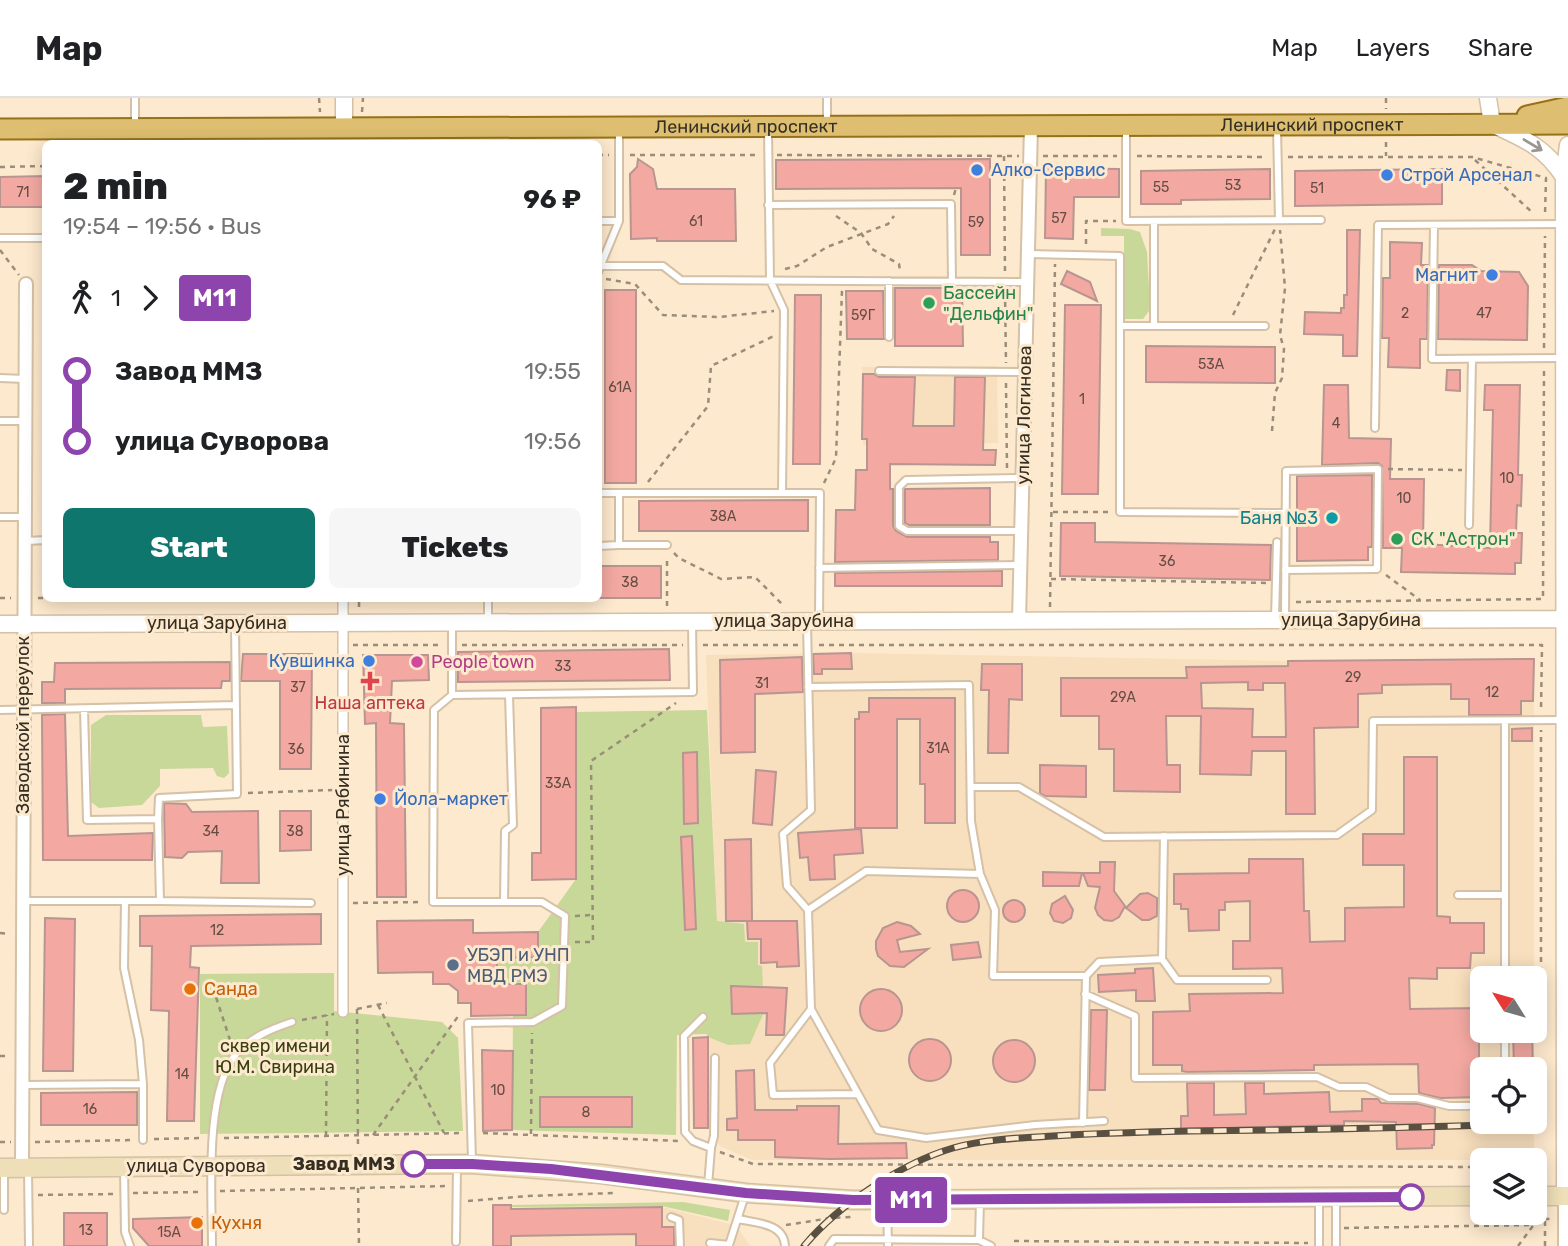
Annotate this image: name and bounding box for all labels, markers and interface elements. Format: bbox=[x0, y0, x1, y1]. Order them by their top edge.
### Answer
text: Map bbox=[35, 29, 103, 68]
text: Map bbox=[1271, 34, 1318, 62]
text: Layers bbox=[1356, 34, 1430, 62]
text: Share bbox=[1468, 34, 1533, 62]
street label: Ленинский проспект bbox=[1220, 114, 1404, 136]
street label: Ленинский проспект bbox=[654, 115, 838, 138]
one-way arrow bbox=[1522, 138, 1542, 152]
place label: Алко-Сервис bbox=[991, 159, 1106, 181]
marker: Алко-Сервис bbox=[969, 162, 985, 178]
text: 2 min bbox=[63, 163, 168, 209]
place label: Строй Арсенал bbox=[1401, 164, 1533, 186]
marker: Строй Арсенал bbox=[1379, 167, 1395, 183]
house number: 53 bbox=[1225, 177, 1241, 194]
house number: 55 bbox=[1153, 179, 1169, 196]
house number: 51 bbox=[1310, 180, 1324, 197]
house number: 71 bbox=[16, 184, 30, 201]
text: 96 ₽ bbox=[523, 184, 581, 215]
house number: 57 bbox=[1051, 210, 1067, 227]
text: 19:54 – 19:56 · Bus bbox=[63, 212, 262, 240]
house number: 61 bbox=[689, 213, 703, 230]
house number: 59 bbox=[968, 214, 984, 231]
place label: Магнит bbox=[1415, 264, 1478, 286]
marker: Магнит bbox=[1484, 267, 1500, 283]
icon: walk bbox=[63, 279, 101, 317]
icon: forward bbox=[131, 279, 169, 317]
place label: Бассейн "Дельфин" bbox=[943, 282, 1033, 325]
text: 1 bbox=[111, 284, 121, 312]
text: М11 bbox=[193, 284, 237, 312]
marker: Бассейн "Дельфин" bbox=[921, 295, 937, 311]
house number: 2 bbox=[1401, 305, 1409, 322]
house number: 47 bbox=[1476, 305, 1492, 322]
house number: 59Г bbox=[851, 307, 876, 324]
street label: улица Логинова bbox=[1012, 345, 1036, 485]
text: Завод ММЗ bbox=[115, 356, 263, 387]
house number: 53А bbox=[1198, 356, 1225, 373]
text: 19:55 bbox=[524, 357, 581, 385]
house number: 61А bbox=[608, 379, 632, 396]
house number: 1 bbox=[1079, 391, 1085, 408]
house number: 4 bbox=[1332, 415, 1341, 432]
text: улица Суворова bbox=[115, 426, 329, 457]
text: 19:56 bbox=[524, 427, 581, 455]
house number: 10 bbox=[1500, 470, 1515, 487]
house number: 10 bbox=[1397, 490, 1412, 507]
place label: Баня №3 bbox=[1240, 507, 1318, 529]
button: Start bbox=[63, 508, 315, 588]
button: Tickets bbox=[329, 508, 581, 588]
house number: 38А bbox=[710, 508, 737, 525]
marker: Баня №3 bbox=[1324, 510, 1340, 526]
place label: СК "Астрон" bbox=[1411, 528, 1515, 550]
marker: СК "Астрон" bbox=[1389, 531, 1405, 547]
house number: 36 bbox=[1159, 553, 1175, 570]
house number: 38 bbox=[621, 574, 639, 591]
street label: улица Зарубина bbox=[1281, 609, 1421, 631]
street label: улица Зарубина bbox=[714, 610, 854, 632]
street label: улица Зарубина bbox=[147, 612, 287, 634]
street label: Заводской переулок bbox=[12, 636, 34, 814]
place label: Кувшинка bbox=[269, 650, 355, 672]
place label: People town bbox=[431, 651, 535, 673]
marker: Кувшинка bbox=[361, 653, 377, 669]
marker: People town bbox=[409, 654, 425, 670]
house number: 33 bbox=[555, 658, 571, 675]
house number: 29 bbox=[1345, 669, 1361, 686]
marker: Наша аптека bbox=[362, 673, 378, 689]
house number: 31 bbox=[755, 675, 769, 692]
house number: 37 bbox=[290, 679, 306, 696]
house number: 12 bbox=[1485, 684, 1499, 701]
house number: 29А bbox=[1110, 689, 1137, 706]
place label: Наша аптека bbox=[315, 692, 425, 714]
street label: улица Рябинина bbox=[332, 734, 354, 876]
house number: 31А bbox=[926, 740, 950, 757]
house number: 36 bbox=[288, 741, 304, 758]
house number: 33А bbox=[545, 775, 572, 792]
place label: Йола-маркет bbox=[394, 788, 508, 810]
marker: Йола-маркет bbox=[372, 791, 388, 807]
house number: 34 bbox=[202, 823, 220, 840]
house number: 38 bbox=[286, 823, 304, 840]
house number: 12 bbox=[210, 922, 224, 939]
place label: УБЭП и УНП МВД РМЭ bbox=[467, 944, 570, 987]
marker: УБЭП и УНП МВД РМЭ bbox=[445, 957, 461, 973]
north arrow bbox=[1470, 966, 1547, 1043]
map controls bbox=[1470, 966, 1547, 1225]
place label: Санда bbox=[204, 978, 258, 1000]
marker: Санда bbox=[182, 981, 198, 997]
park label: сквер имени Ю.М. Свирина bbox=[215, 1035, 335, 1078]
button: locate bbox=[1470, 1057, 1547, 1134]
house number: 14 bbox=[175, 1066, 190, 1083]
house number: 10 bbox=[491, 1082, 506, 1099]
house number: 16 bbox=[83, 1101, 97, 1118]
house number: 8 bbox=[582, 1104, 591, 1121]
button: layers bbox=[1470, 1148, 1547, 1225]
marker: Завод ММЗ bbox=[401, 1151, 427, 1177]
place label: Завод ММЗ bbox=[293, 1153, 395, 1175]
street label: улица Суворова bbox=[126, 1155, 266, 1177]
line badge: М11 bbox=[871, 1177, 951, 1223]
unlabelled marker bbox=[1398, 1184, 1424, 1210]
text: М11 bbox=[889, 1186, 933, 1214]
place label: Кухня bbox=[211, 1212, 262, 1234]
marker: Кухня bbox=[189, 1215, 205, 1231]
house number: 13 bbox=[79, 1222, 93, 1239]
house number: 15А bbox=[157, 1224, 181, 1241]

